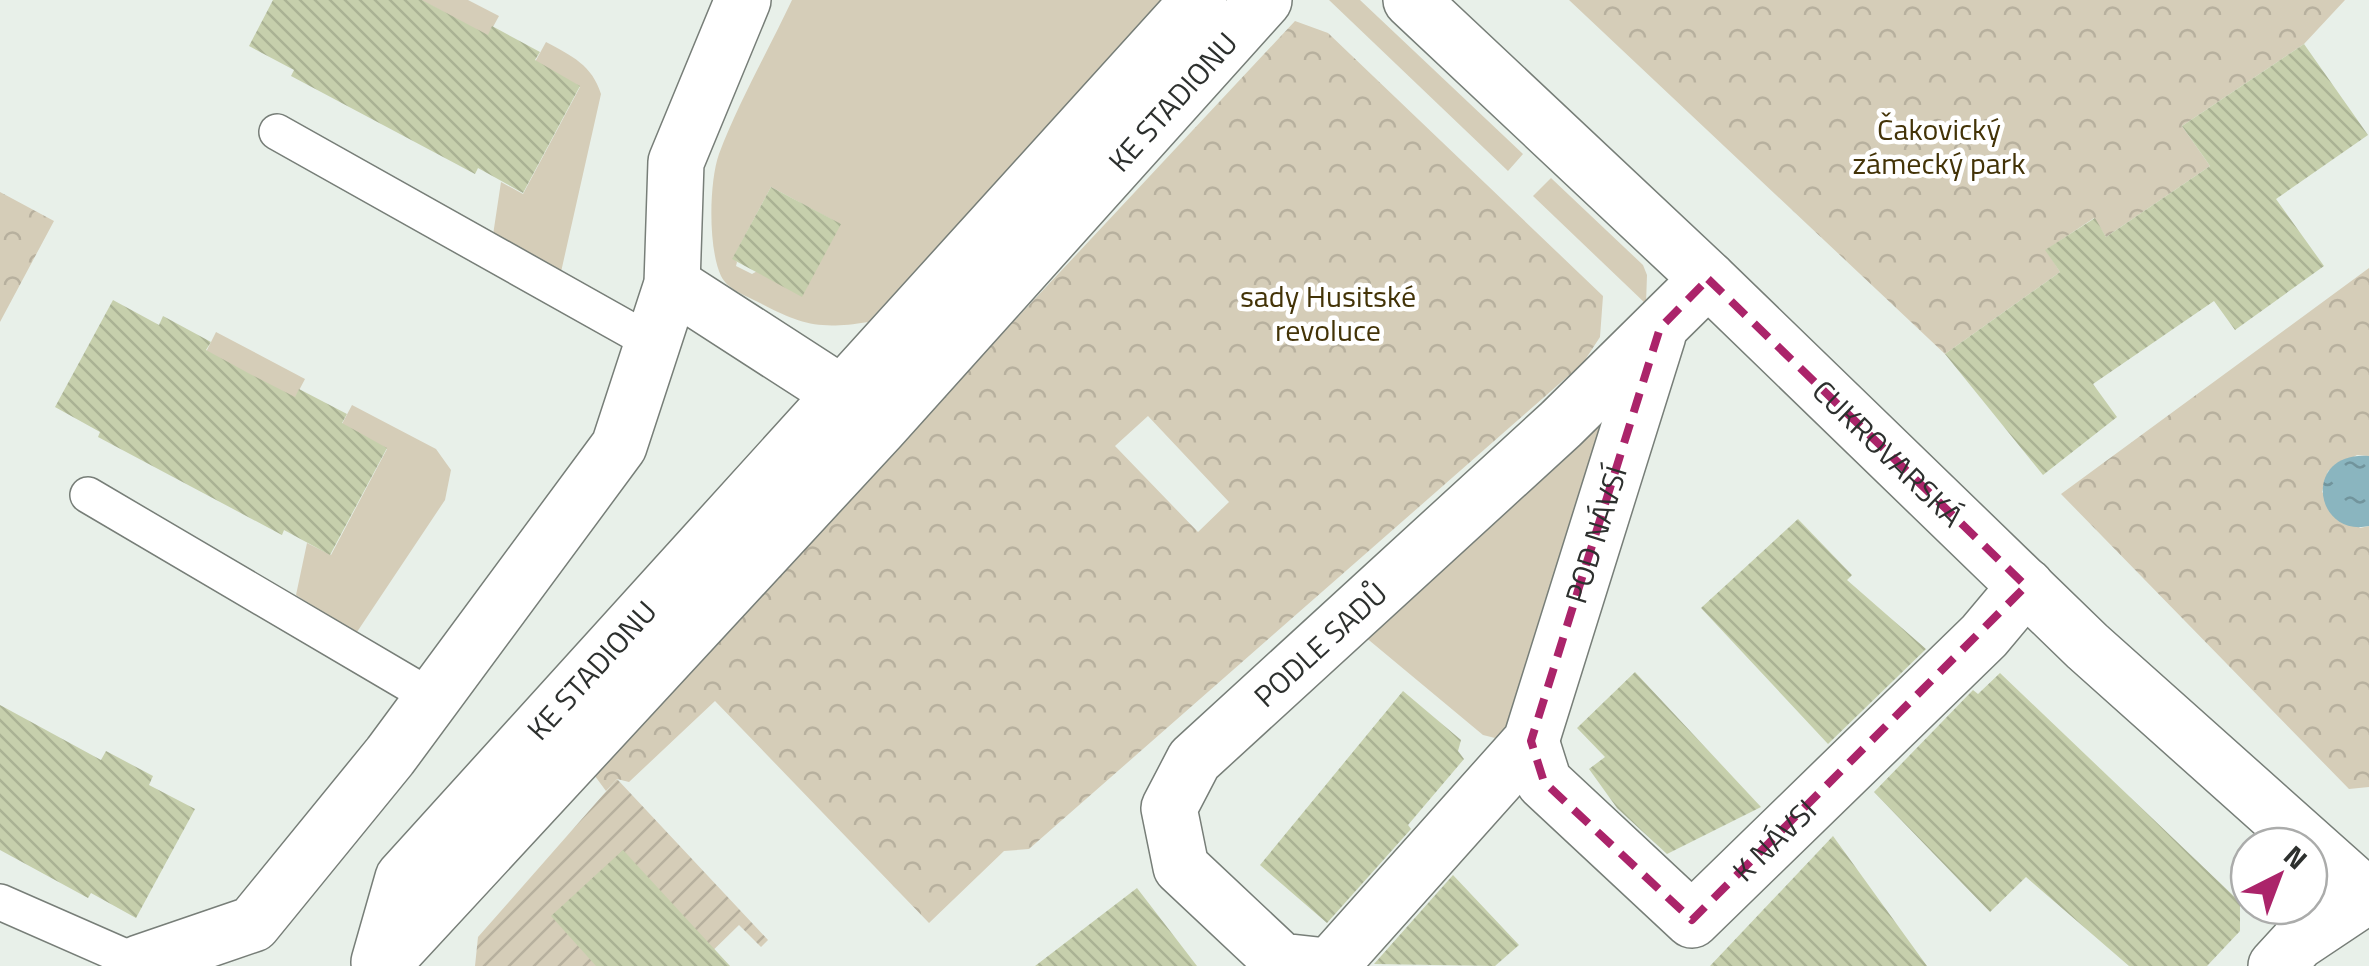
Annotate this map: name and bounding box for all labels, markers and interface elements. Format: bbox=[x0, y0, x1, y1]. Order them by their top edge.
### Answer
street label: KE STADIONU bbox=[1097, 21, 1248, 182]
park label: Čakovický zámecký park bbox=[1852, 106, 2026, 186]
park label: sady Husitské revoluce bbox=[1240, 273, 1416, 353]
street label: CUKROVARSKÁ bbox=[1802, 369, 1974, 538]
street label: POD NÁVSÍ bbox=[1552, 459, 1639, 609]
street label: PODLE SADŮ bbox=[1243, 571, 1397, 718]
street label: KE STADIONU bbox=[516, 590, 667, 750]
street label: K NÁVSI bbox=[1722, 788, 1827, 892]
north arrow bbox=[2229, 826, 2329, 926]
text: N bbox=[2274, 835, 2318, 880]

